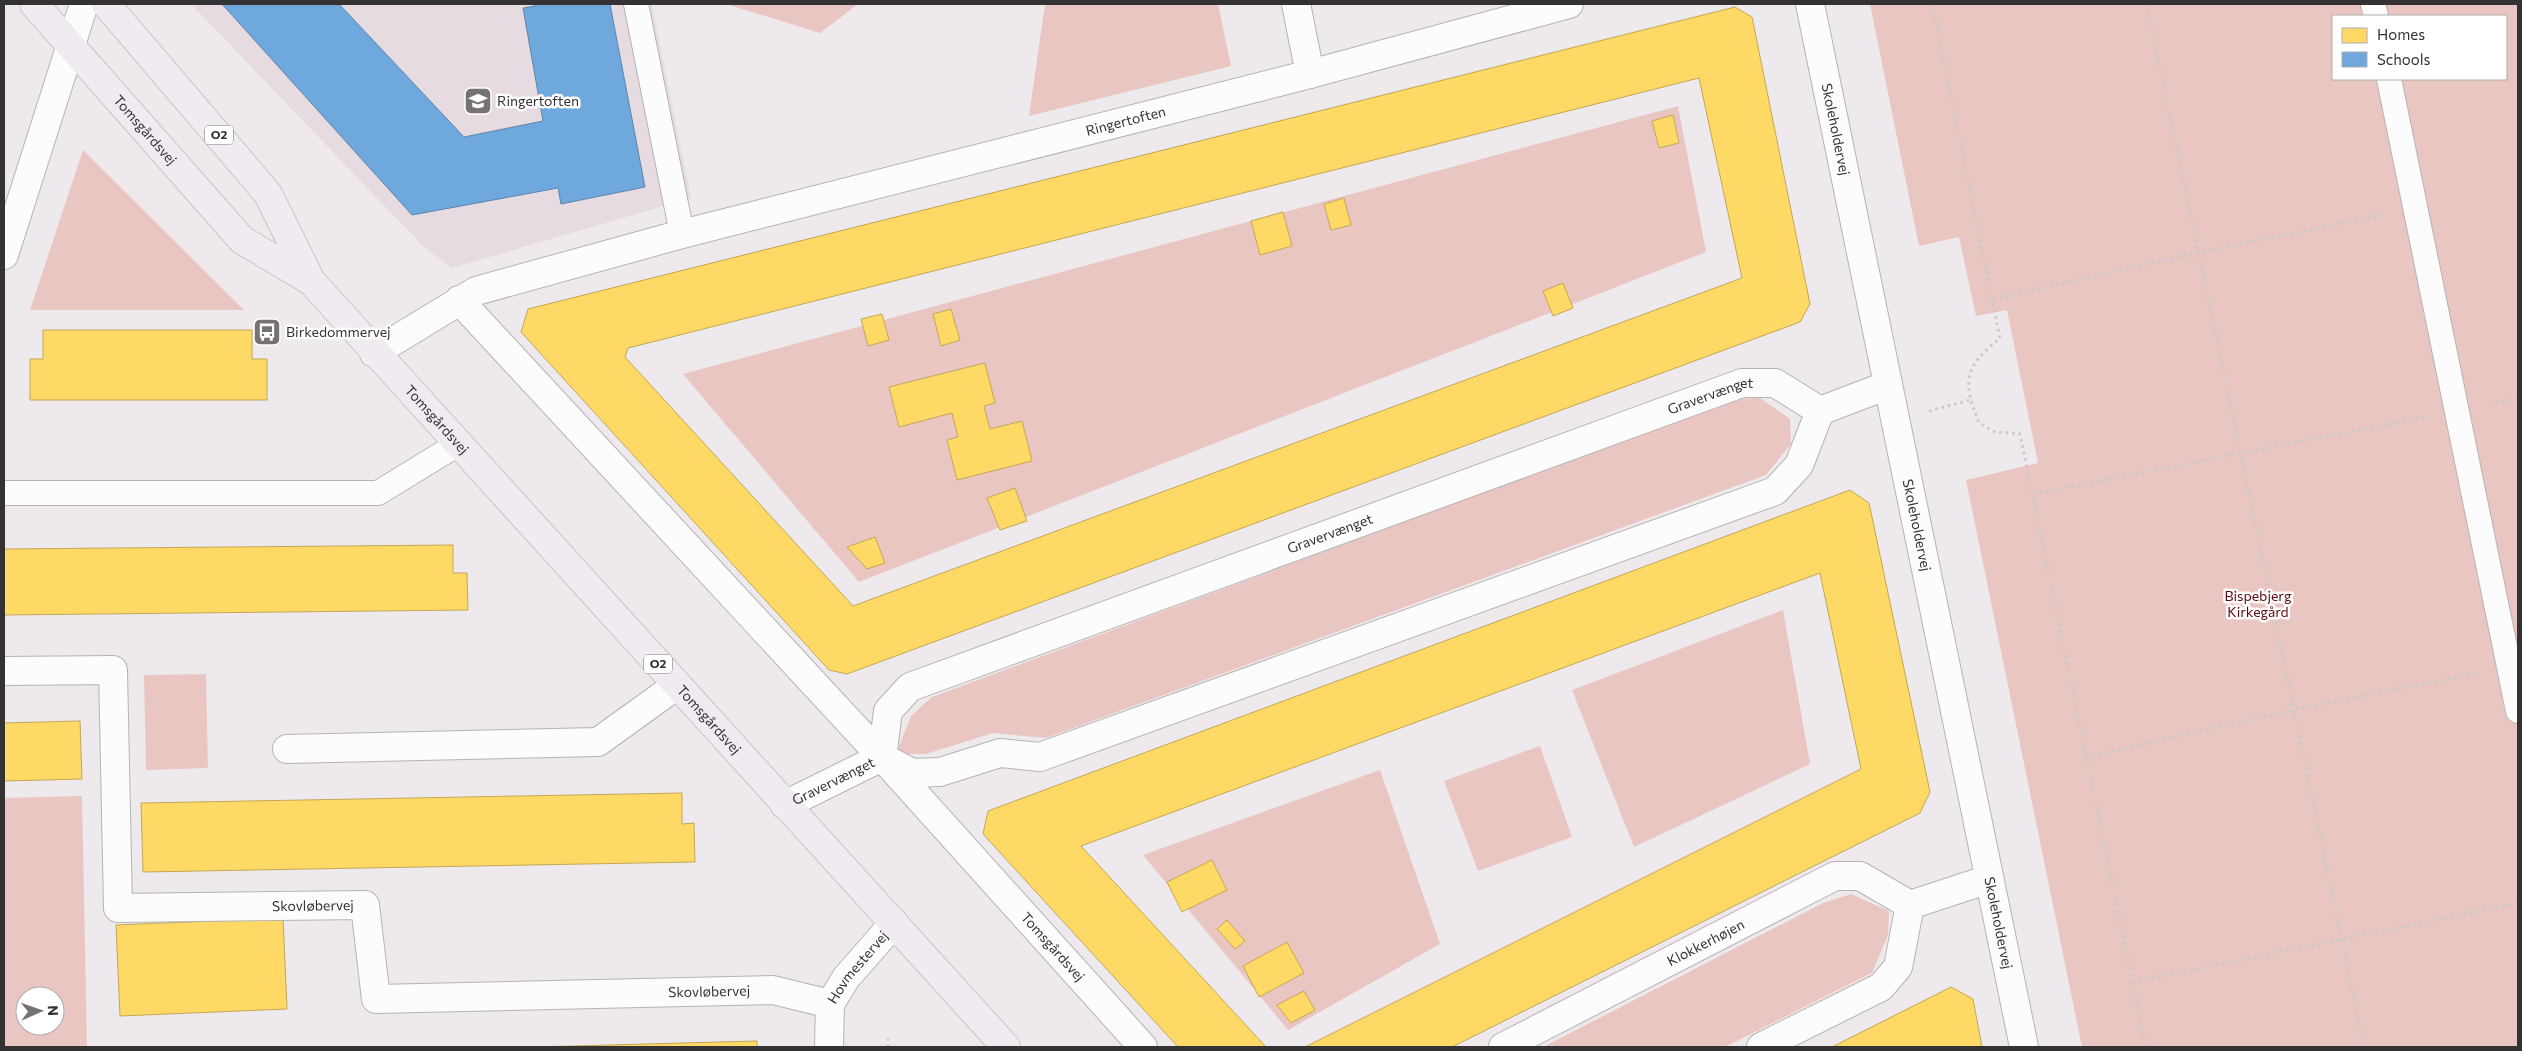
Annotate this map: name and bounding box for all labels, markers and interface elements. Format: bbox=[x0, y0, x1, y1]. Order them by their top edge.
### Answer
legend bbox=[2332, 15, 2507, 80]
text: Homes bbox=[2377, 25, 2425, 43]
text: Schools bbox=[2377, 50, 2431, 68]
street label: Skoleholdervej bbox=[1818, 82, 1854, 177]
school or university icon: Ringertoften bbox=[463, 86, 493, 116]
street label: Tomsgårdsvej bbox=[110, 91, 181, 168]
place label: Ringertoften bbox=[497, 92, 579, 109]
street label: Ringertoften bbox=[1084, 102, 1167, 139]
road number: O2 bbox=[205, 126, 233, 144]
bus stop icon: Birkedommervej bbox=[252, 317, 282, 347]
place label: Birkedommervej bbox=[286, 323, 391, 340]
street label: Gravervænget bbox=[1665, 374, 1753, 418]
street label: Tomsgårdsvej bbox=[402, 381, 473, 457]
street label: Skoleholdervej bbox=[1900, 477, 1935, 573]
street label: Gravervænget bbox=[1285, 510, 1375, 557]
park label: Bispebjerg Kirkegård bbox=[2224, 587, 2292, 620]
road number: O2 bbox=[644, 654, 672, 674]
street label: Tomsgårdsvej bbox=[674, 681, 745, 757]
street label: Gravervænget bbox=[789, 753, 877, 808]
street label: Skoleholdervej bbox=[1981, 875, 2017, 970]
street label: Skovløbervej bbox=[272, 896, 354, 914]
street label: Tomsgårdsvej bbox=[1018, 908, 1089, 985]
street label: Klokkerhøjen bbox=[1664, 915, 1747, 969]
street label: Hovmestervej bbox=[823, 927, 891, 1007]
street label: Skovløbervej bbox=[668, 982, 750, 1000]
north arrow bbox=[15, 986, 65, 1036]
text: N bbox=[45, 1005, 62, 1016]

